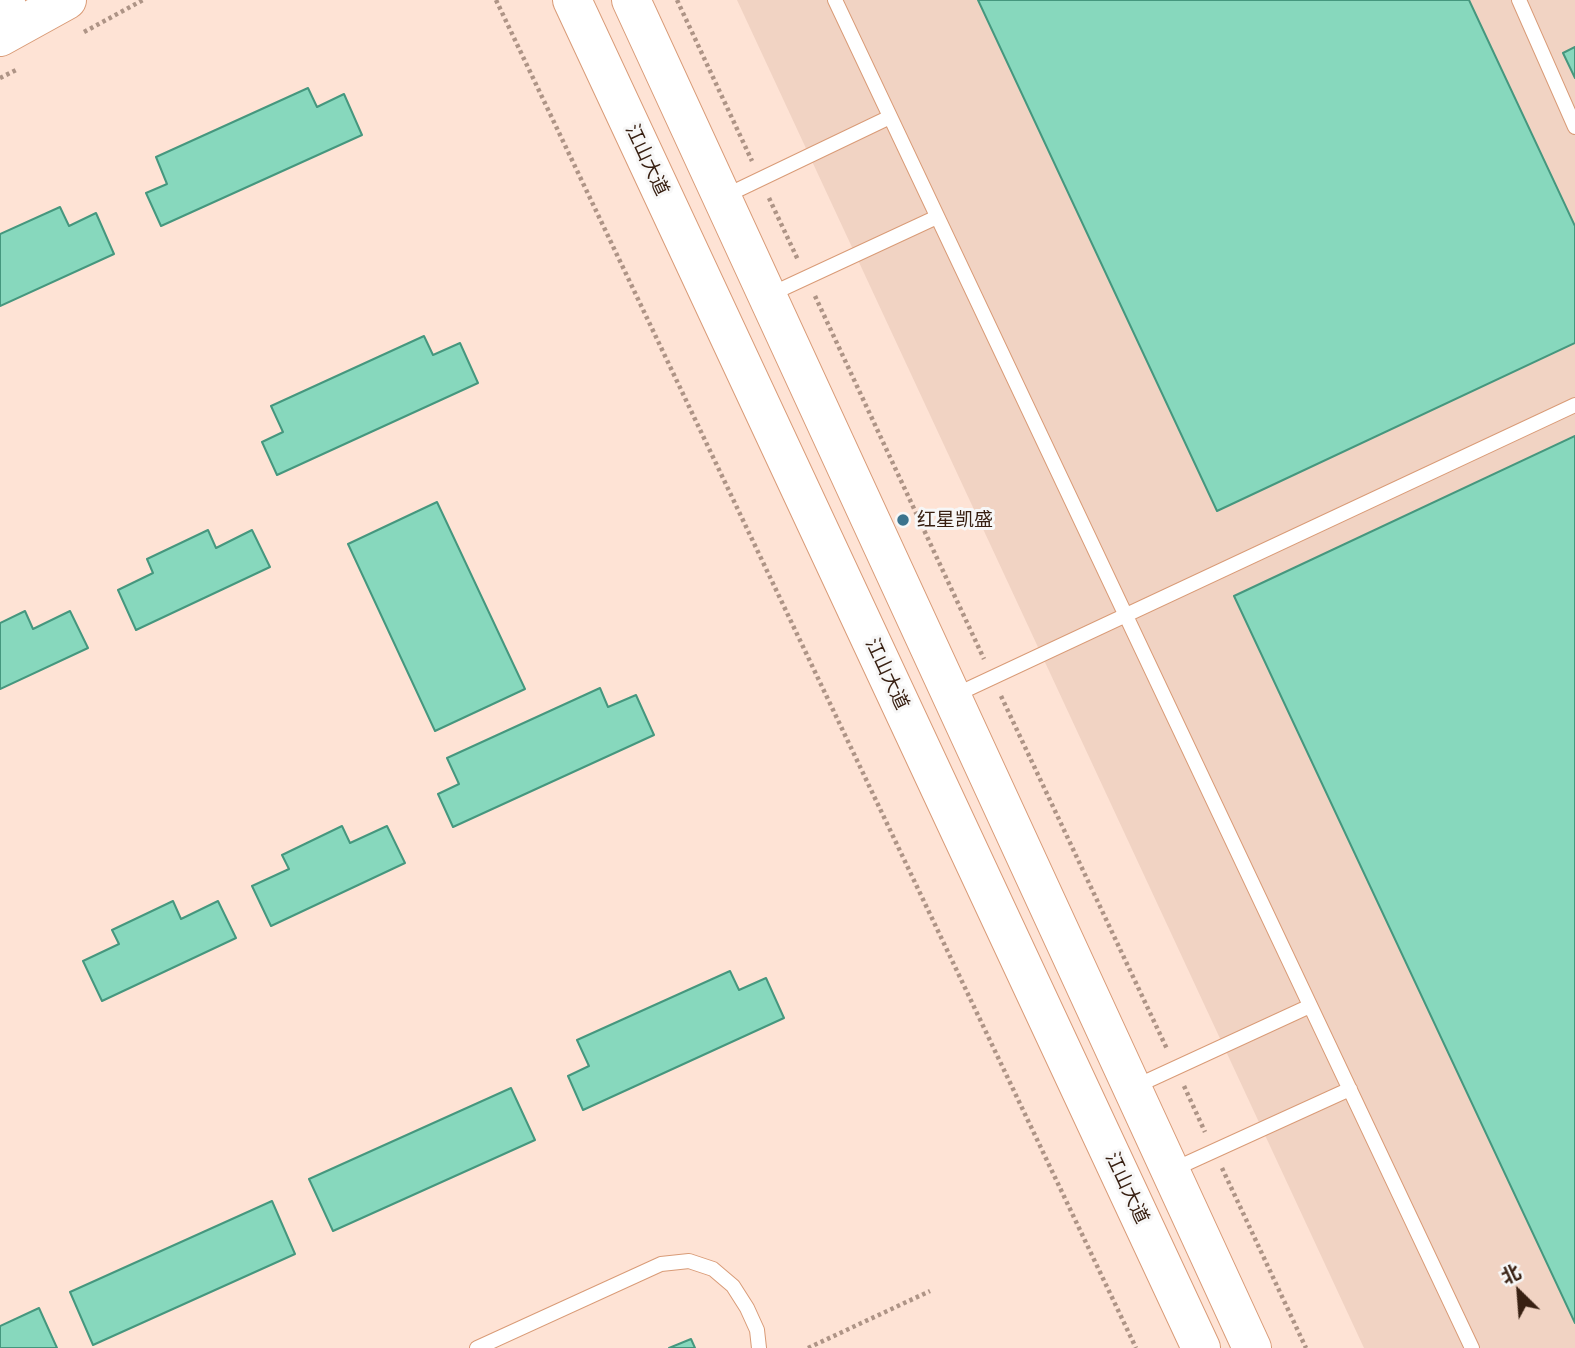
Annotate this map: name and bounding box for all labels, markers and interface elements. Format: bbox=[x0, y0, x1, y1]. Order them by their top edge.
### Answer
street label: 江山大道 bbox=[621, 121, 673, 199]
place label: 红星凯盛 bbox=[917, 509, 993, 531]
marker: 红星凯盛 bbox=[895, 512, 911, 528]
street label: 江山大道 bbox=[861, 635, 913, 713]
street label: 江山大道 bbox=[1101, 1149, 1153, 1227]
north arrow bbox=[1484, 1257, 1554, 1327]
text: 北 bbox=[1496, 1257, 1524, 1289]

